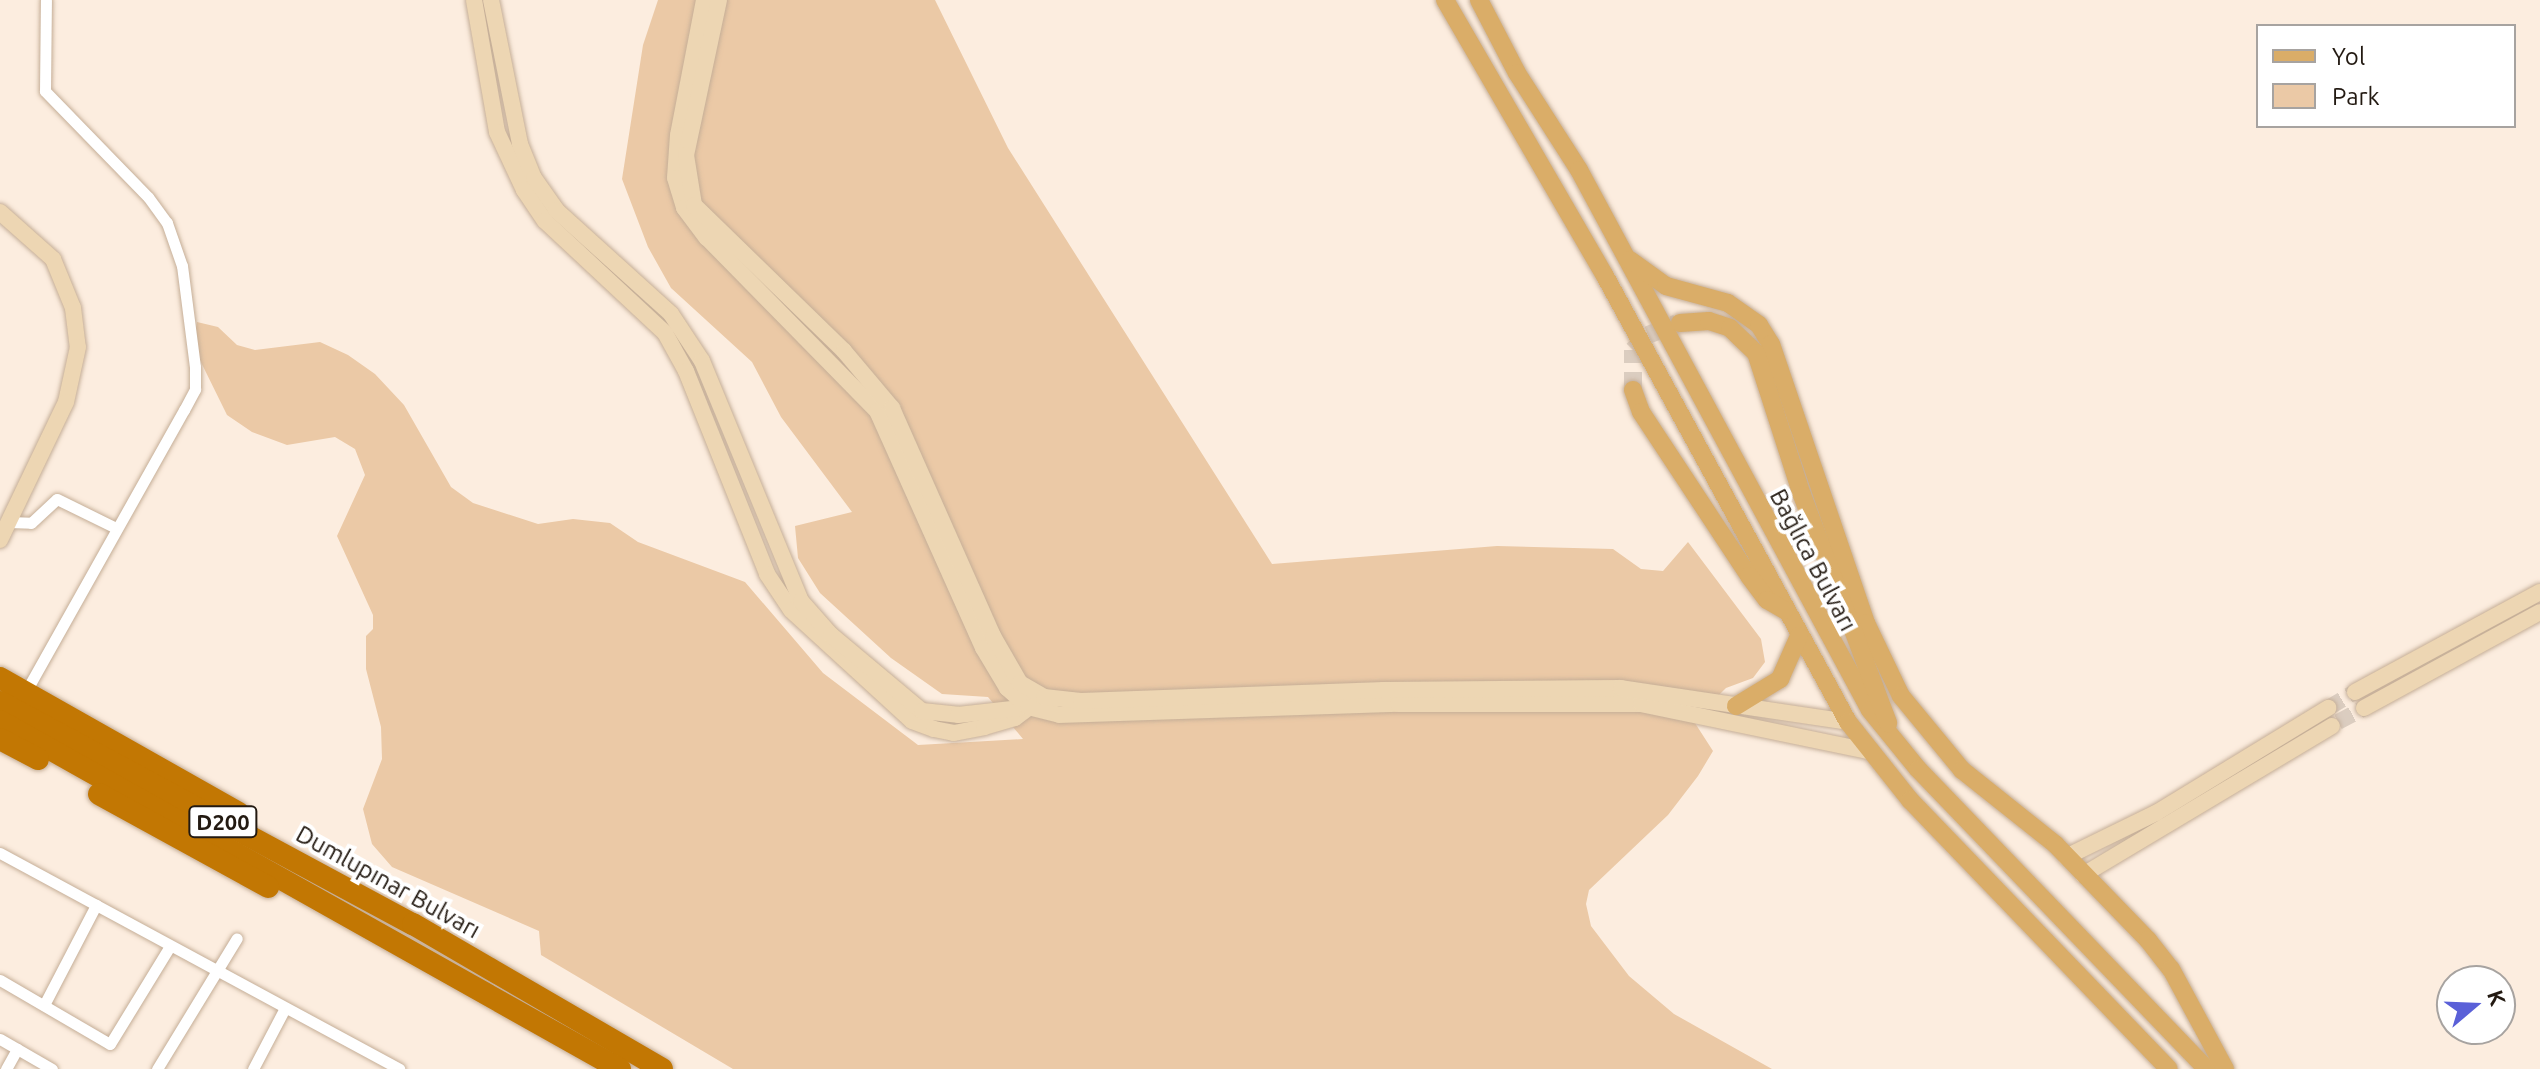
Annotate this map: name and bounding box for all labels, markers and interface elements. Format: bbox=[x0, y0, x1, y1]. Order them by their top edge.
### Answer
legend bbox=[2256, 24, 2516, 128]
text: Yol bbox=[2332, 43, 2365, 70]
text: Park bbox=[2332, 83, 2380, 110]
street label: Bağlıca Bulvarı bbox=[1764, 484, 1862, 636]
road number: D200 bbox=[187, 804, 259, 840]
street label: Dumlupınar Bulvarı bbox=[291, 819, 485, 945]
north arrow bbox=[2436, 965, 2516, 1045]
text: K bbox=[2483, 987, 2511, 1009]

